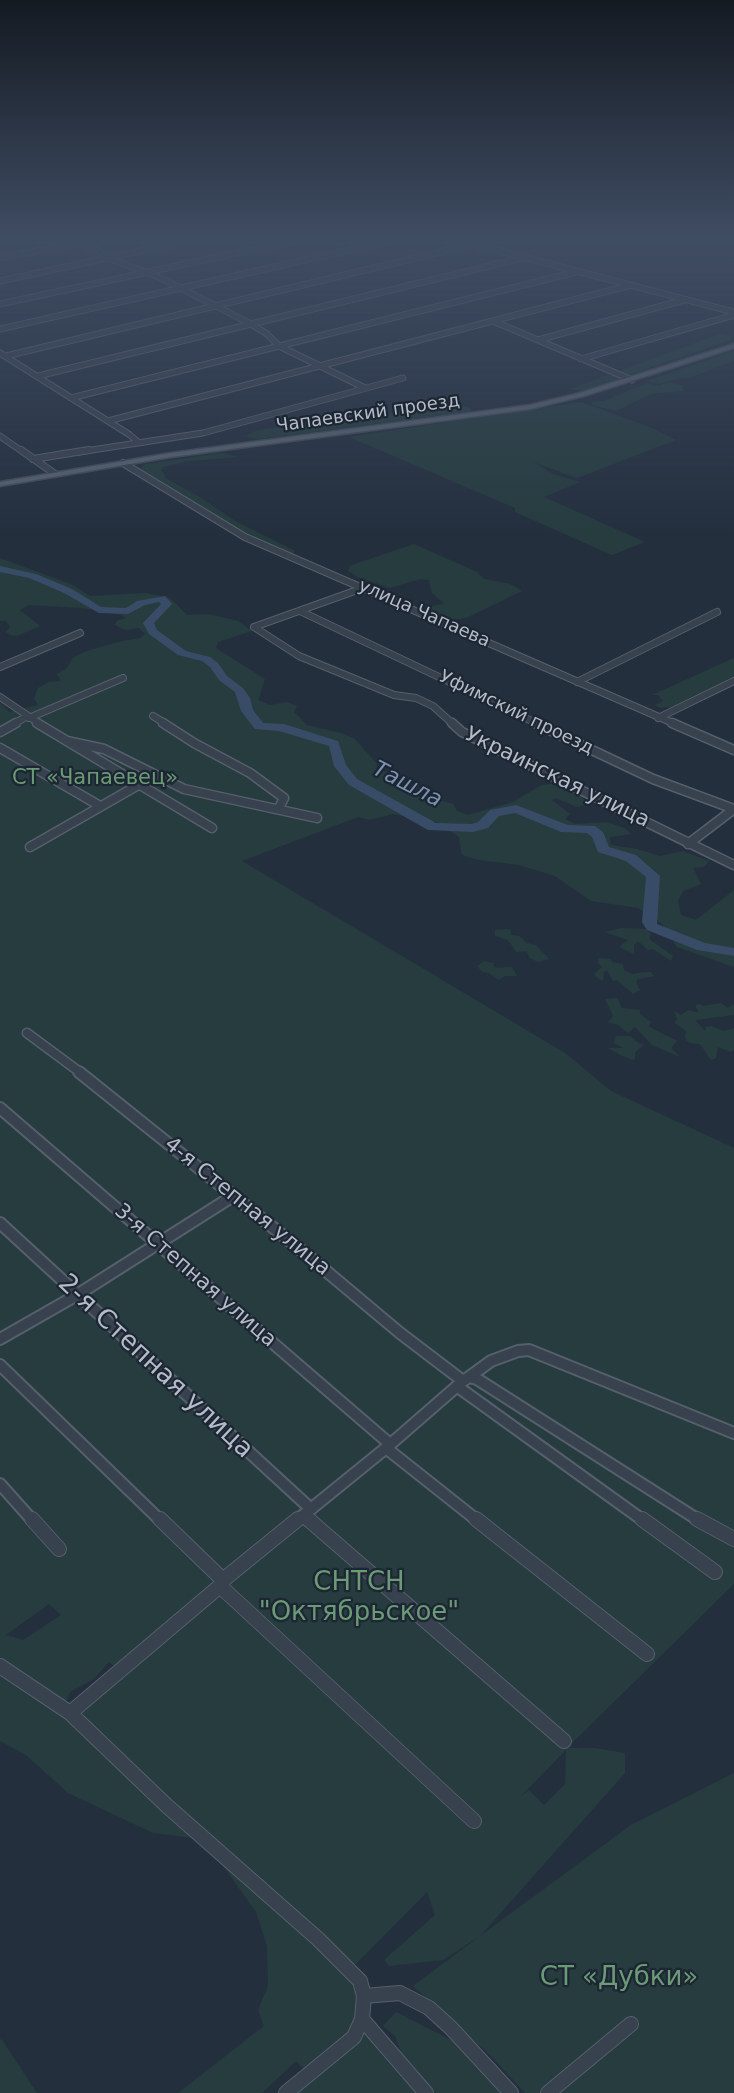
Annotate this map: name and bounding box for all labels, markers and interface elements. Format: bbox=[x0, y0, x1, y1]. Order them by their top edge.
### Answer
street label: Чапаевский проезд bbox=[275, 390, 461, 438]
street label: улица Чапаева bbox=[355, 575, 493, 653]
street label: Уфимский проезд bbox=[435, 666, 597, 760]
street label: Украинская улица bbox=[461, 722, 653, 834]
water label: Ташла bbox=[368, 756, 446, 814]
park label: СТ «Чапаевец» bbox=[12, 766, 178, 792]
street label: 4-я Степная улица bbox=[159, 1132, 335, 1282]
street label: 3-я Степная улица bbox=[109, 1199, 281, 1353]
street label: 2-я Степная улица bbox=[51, 1268, 259, 1466]
park label: СНТСН "Октябрьское" bbox=[259, 1567, 459, 1628]
park label: СТ «Дубки» bbox=[540, 1962, 698, 1994]

